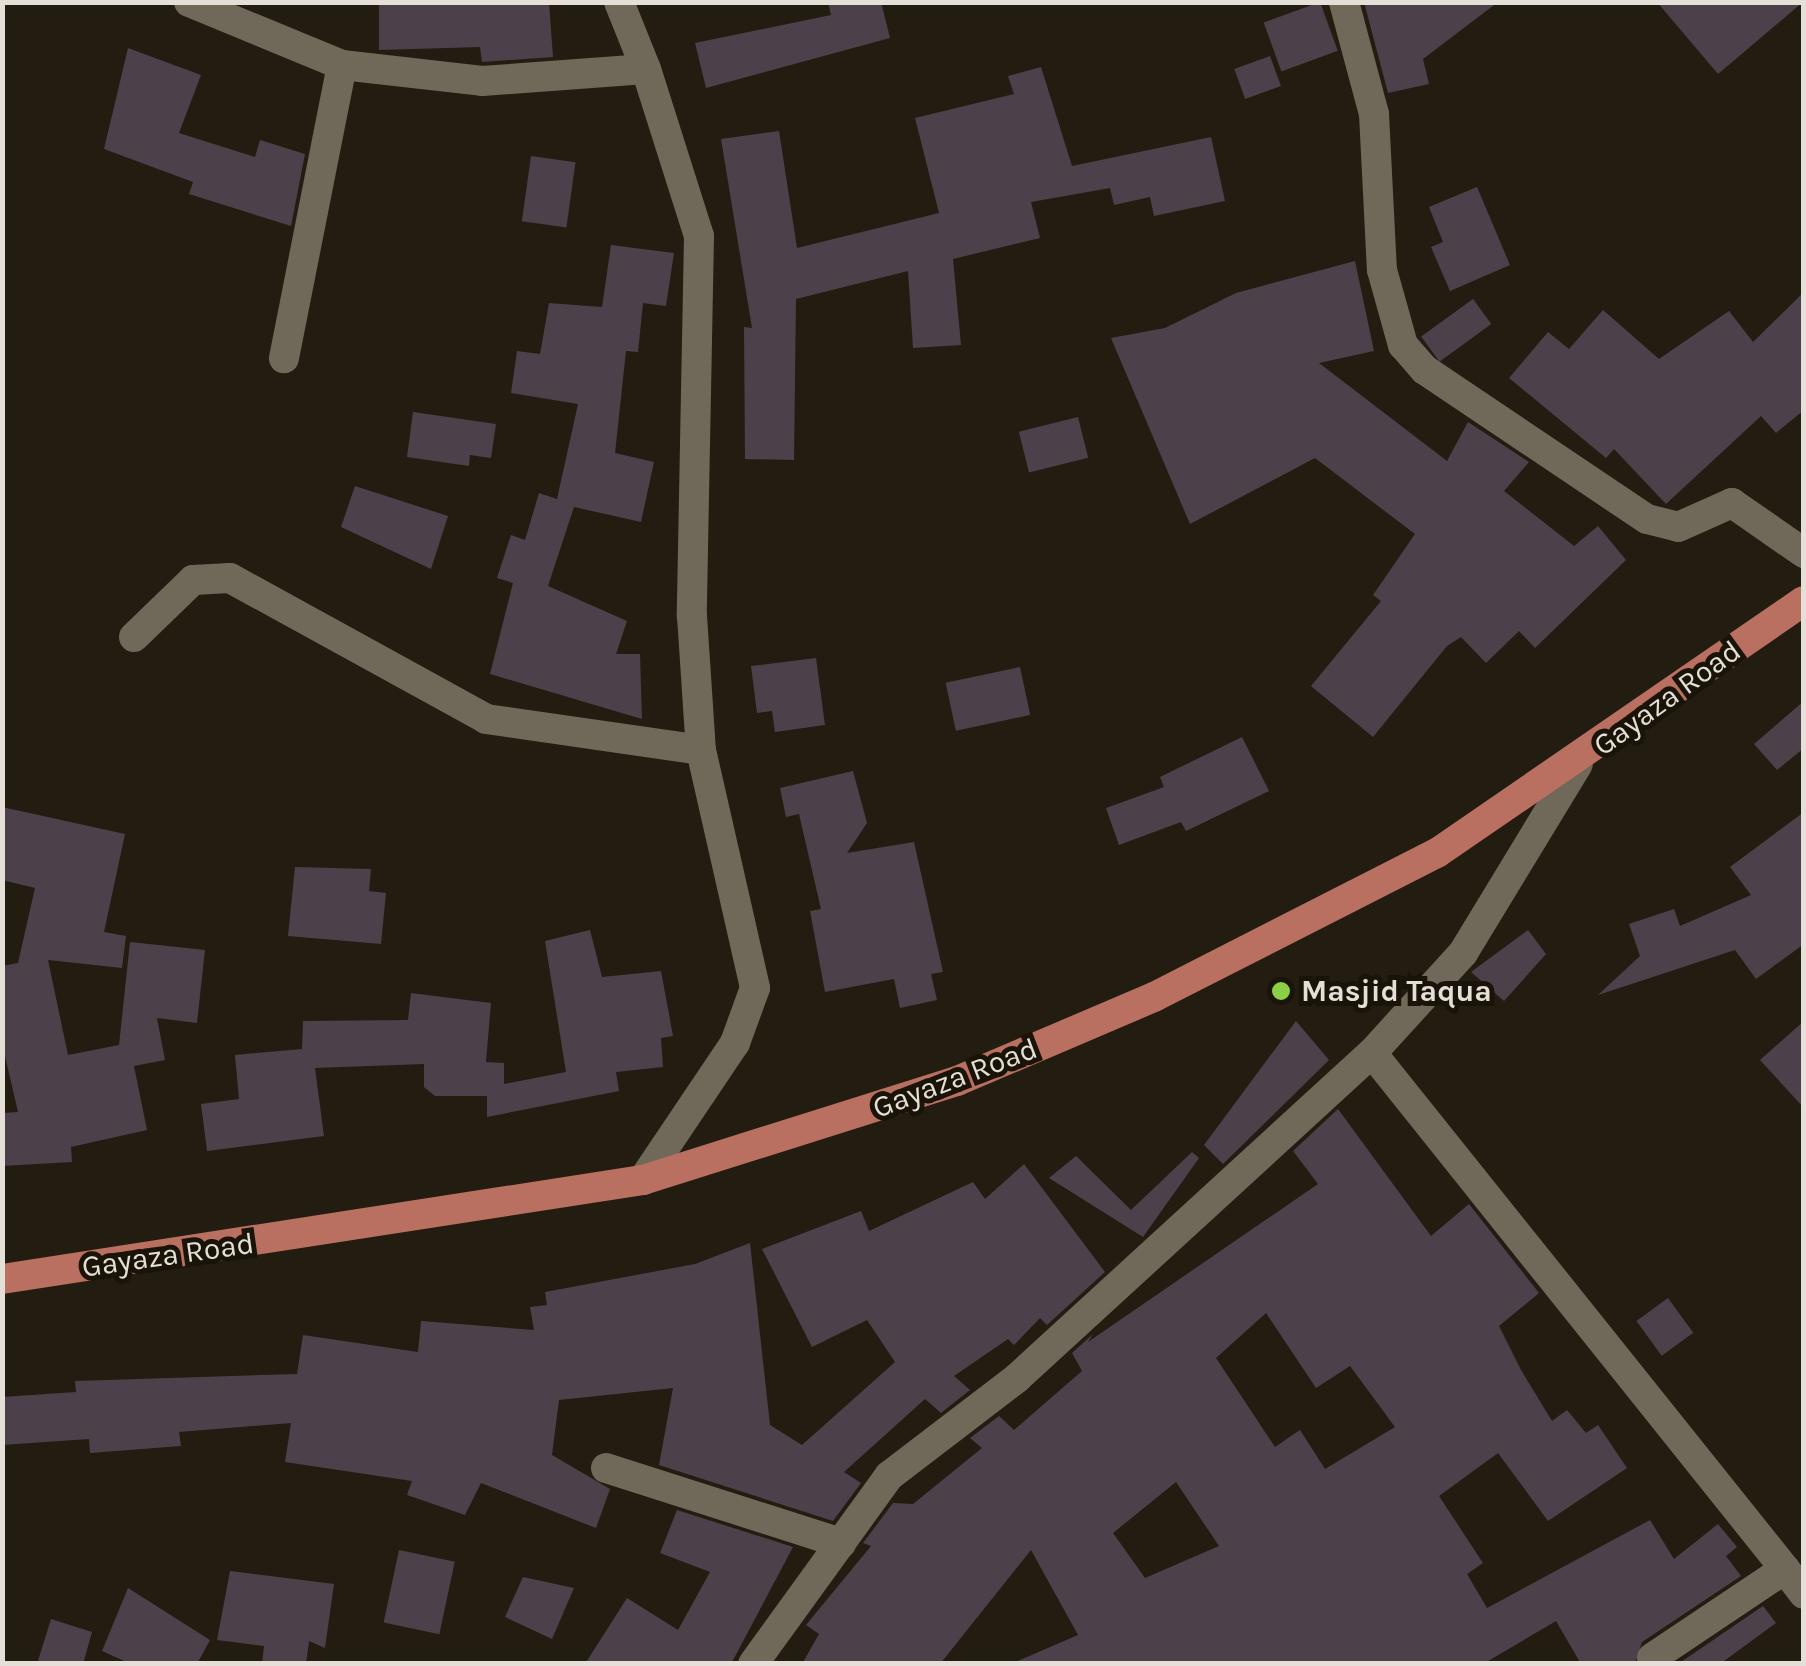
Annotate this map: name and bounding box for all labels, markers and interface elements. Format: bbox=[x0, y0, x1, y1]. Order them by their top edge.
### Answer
street label: Gayaza Road bbox=[1586, 633, 1748, 763]
place label: Masjid Taqua bbox=[1301, 973, 1492, 1009]
marker: Masjid Taqua bbox=[1270, 980, 1292, 1002]
street label: Gayaza Road bbox=[868, 1030, 1042, 1126]
street label: Gayaza Road bbox=[80, 1225, 256, 1285]

